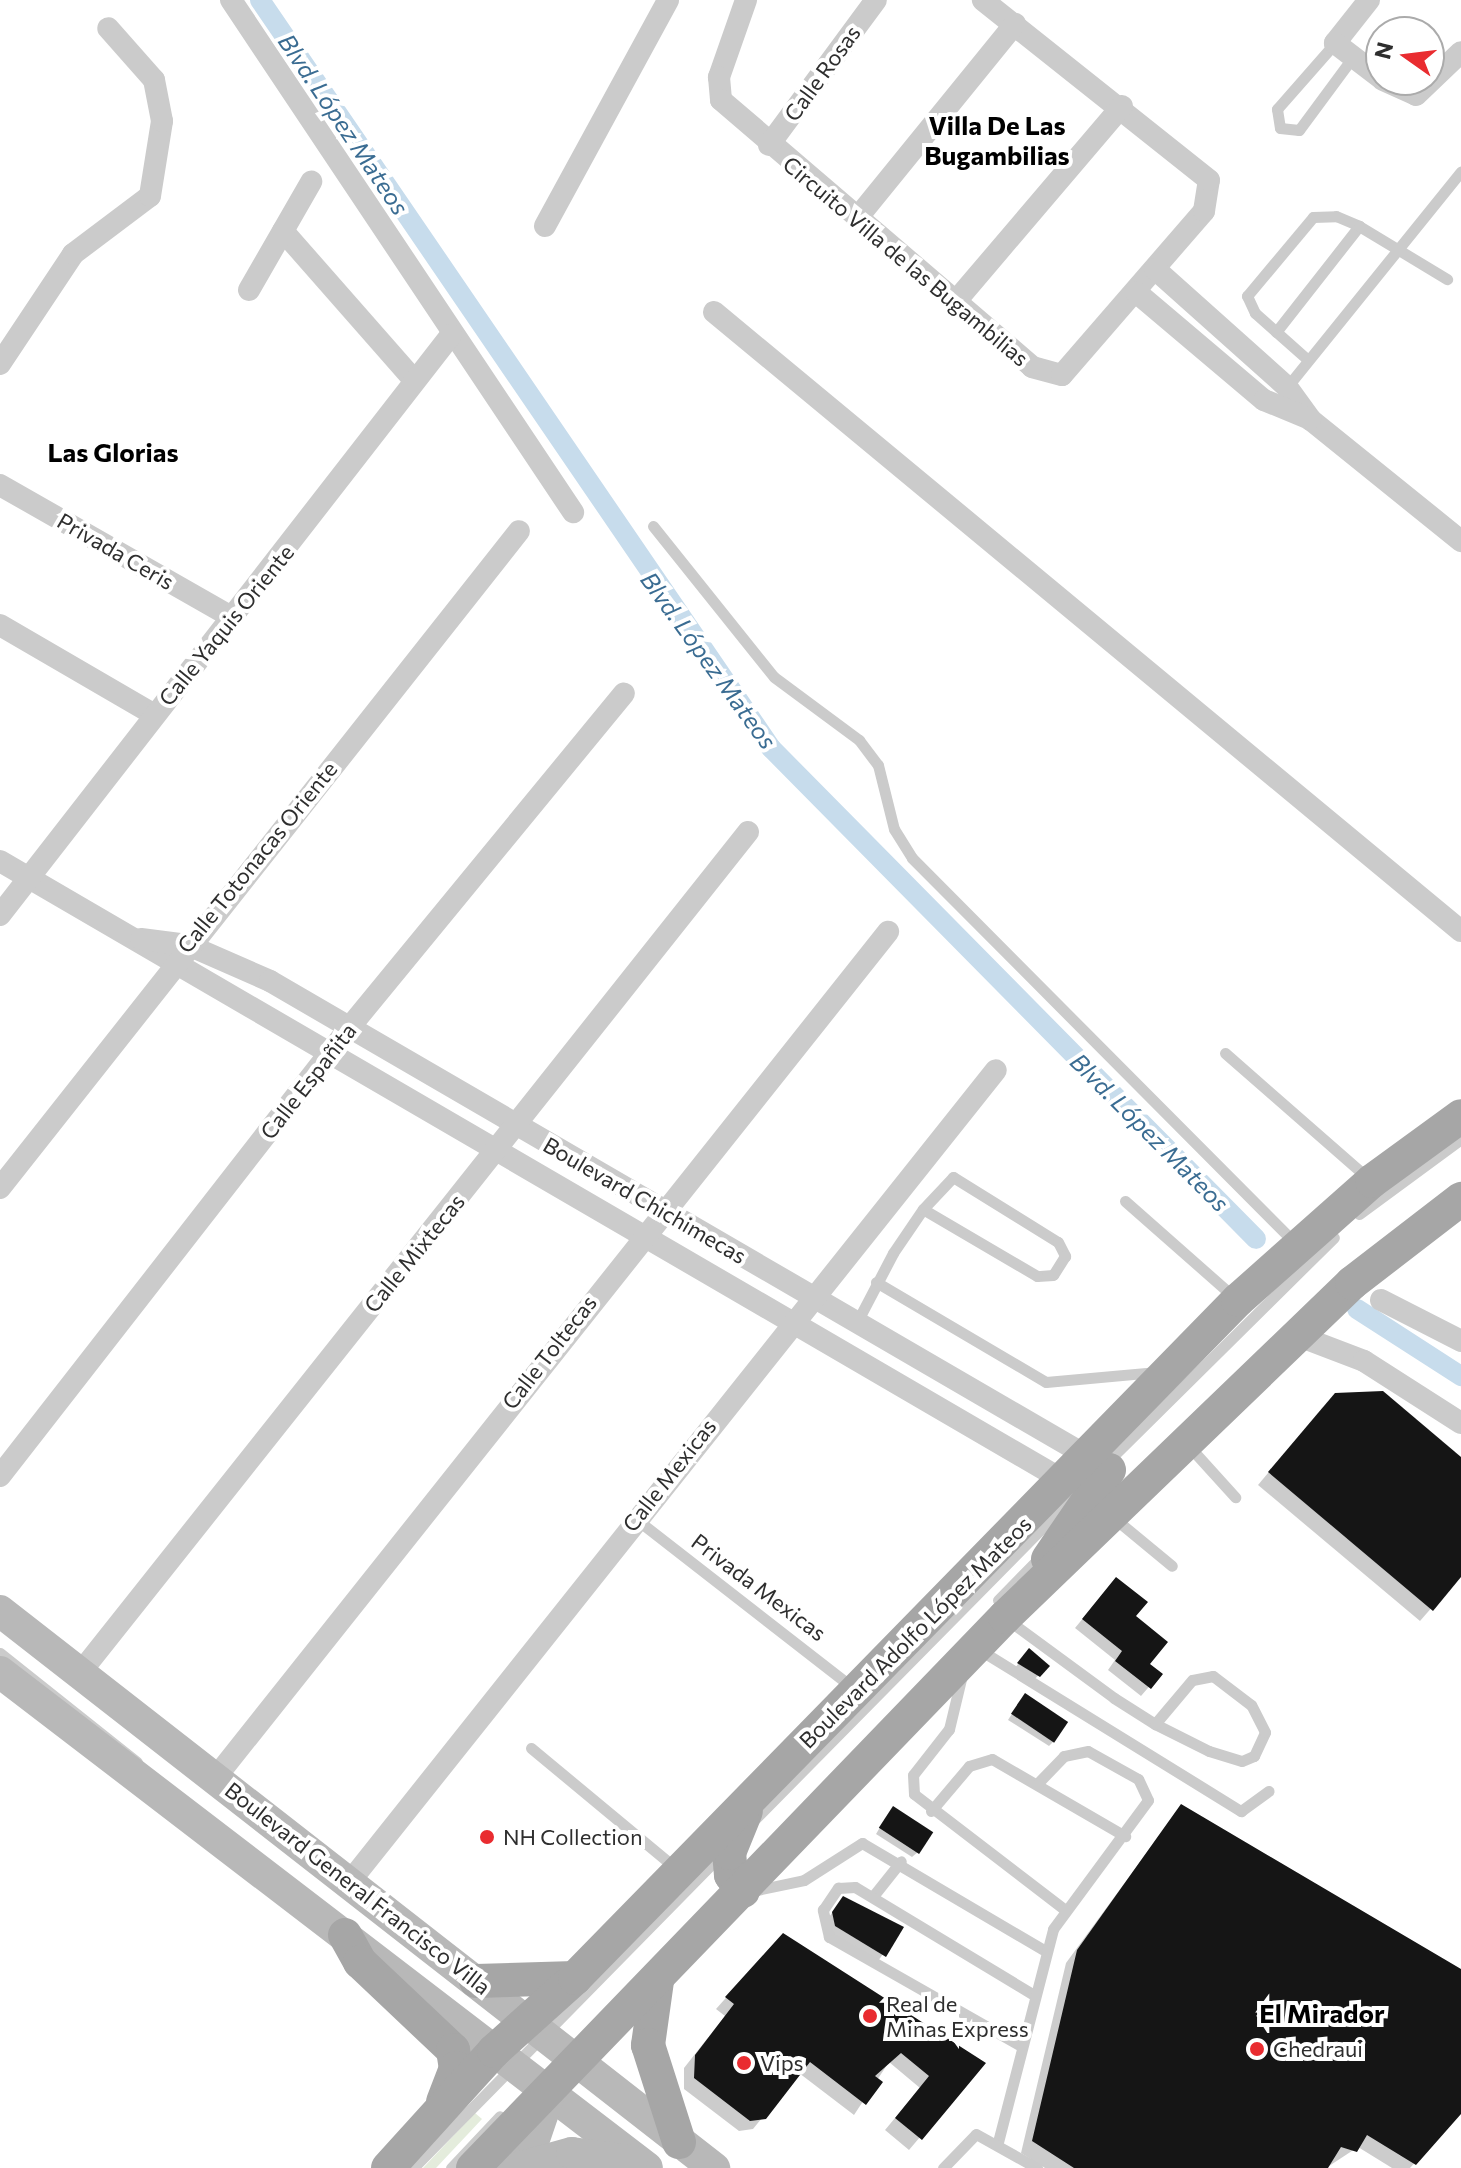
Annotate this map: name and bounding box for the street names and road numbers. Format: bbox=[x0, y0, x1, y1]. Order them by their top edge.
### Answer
street label: Calle Rosas bbox=[778, 20, 866, 126]
street label: Circuito Villa de las Bugambilias bbox=[778, 151, 1034, 371]
street label: Privada Ceris bbox=[53, 507, 179, 595]
street label: Calle Yaquis Oriente bbox=[153, 539, 299, 711]
street label: Calle Totonacas Oriente bbox=[172, 756, 342, 958]
street label: Calle Españita bbox=[255, 1018, 361, 1144]
street label: Boulevard Chichimecas bbox=[539, 1131, 751, 1269]
street label: Calle Mixtecas bbox=[358, 1188, 470, 1318]
street label: Calle Toltecas bbox=[496, 1290, 602, 1414]
street label: Calle Mexicas bbox=[617, 1413, 721, 1537]
street label: Boulevard Adolfo López Mateos bbox=[793, 1510, 1037, 1754]
street label: Privada Mexicas bbox=[687, 1528, 831, 1646]
street label: Boulevard General Francisco Villa bbox=[220, 1776, 496, 2000]

